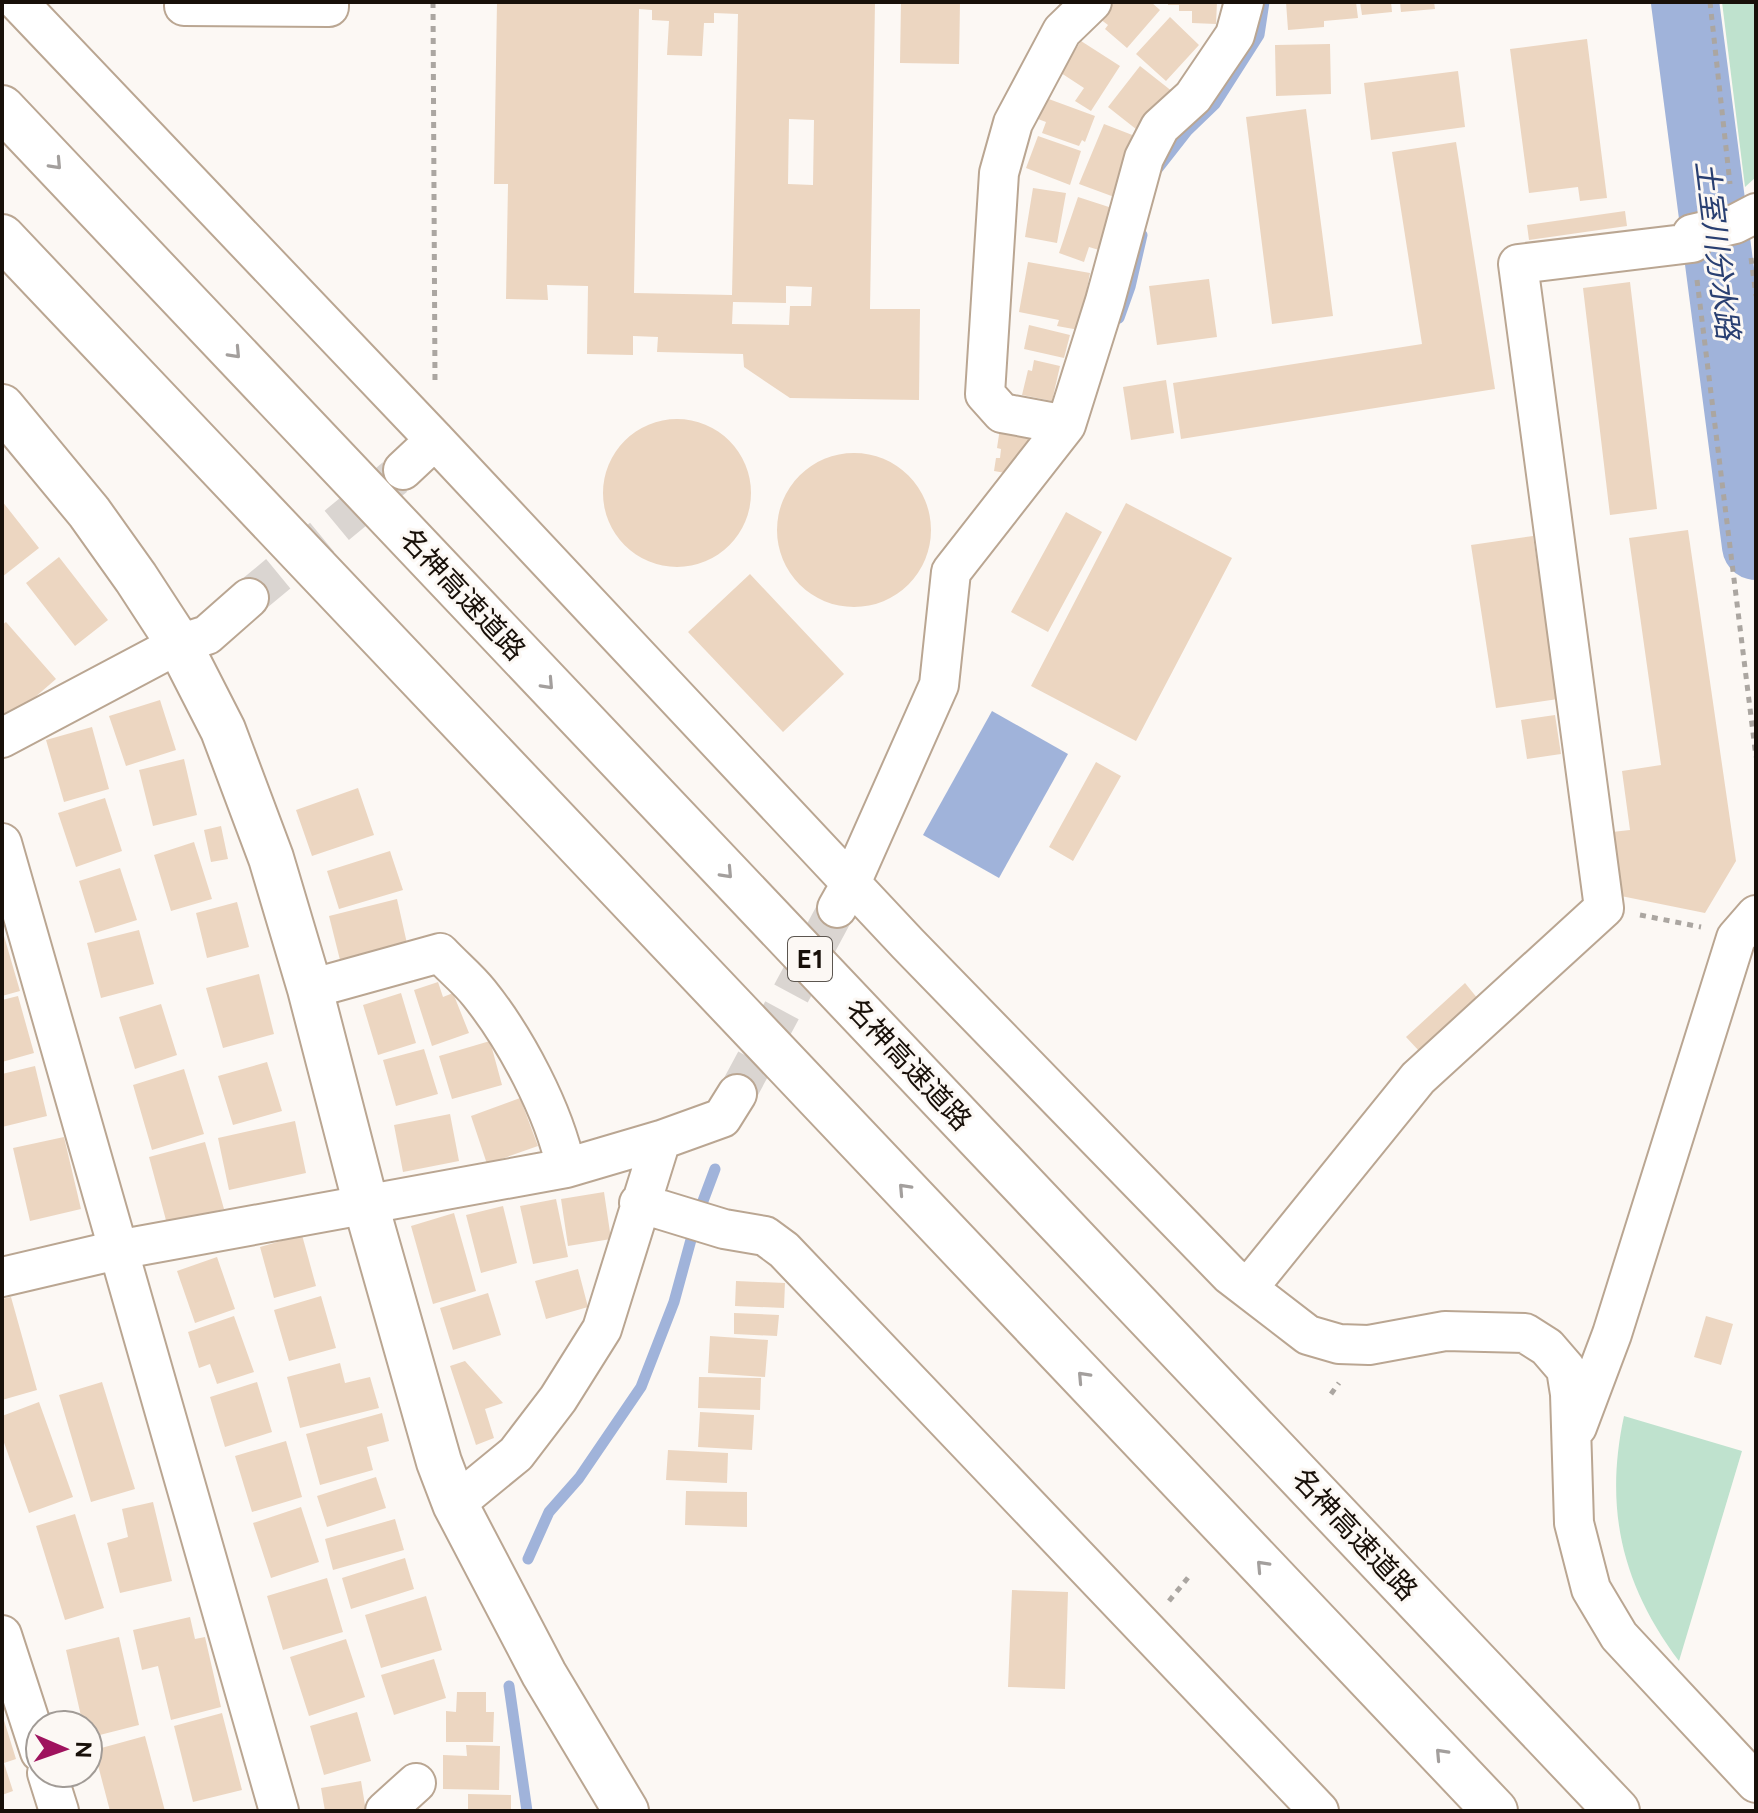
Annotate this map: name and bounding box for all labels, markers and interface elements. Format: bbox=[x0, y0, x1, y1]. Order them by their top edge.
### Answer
one-way arrow bbox=[46, 155, 61, 169]
water label: 土室川分水路 bbox=[1688, 158, 1747, 345]
one-way arrow bbox=[225, 344, 240, 358]
street label: 名神高速道路 bbox=[393, 521, 533, 667]
one-way arrow bbox=[539, 675, 554, 689]
one-way arrow bbox=[718, 863, 732, 878]
road number: E1 bbox=[788, 937, 832, 981]
street label: 名神高速道路 bbox=[839, 991, 979, 1137]
one-way arrow bbox=[900, 1183, 914, 1198]
one-way arrow bbox=[1078, 1372, 1093, 1386]
street label: 名神高速道路 bbox=[1285, 1461, 1425, 1607]
one-way arrow bbox=[1257, 1561, 1272, 1575]
north arrow bbox=[24, 1709, 104, 1789]
text: N bbox=[70, 1741, 97, 1759]
one-way arrow bbox=[1437, 1749, 1451, 1764]

